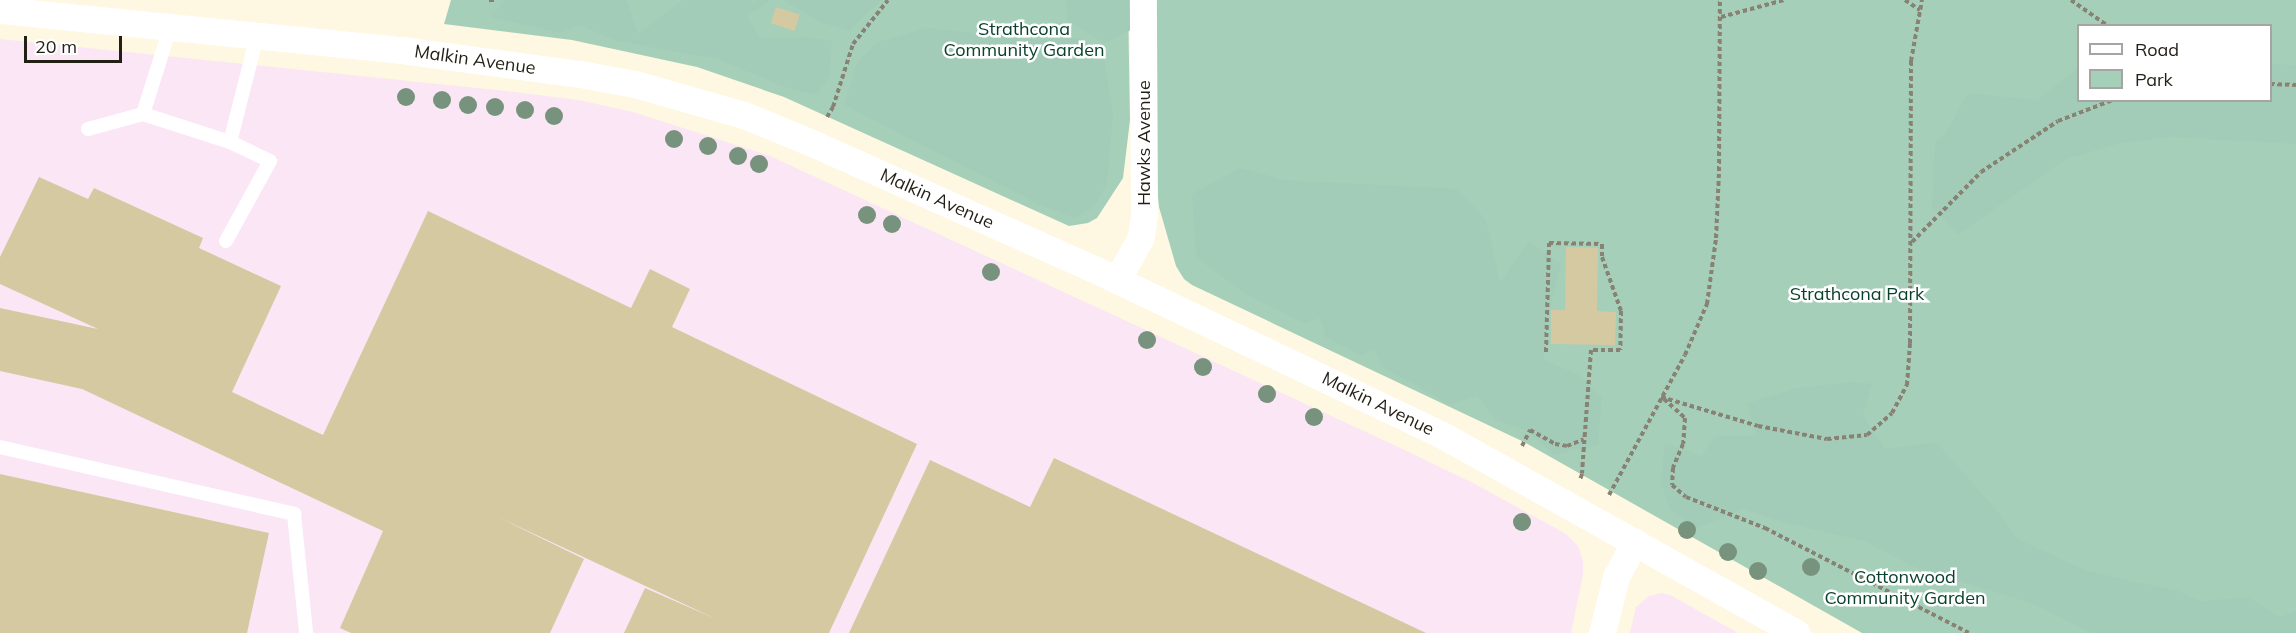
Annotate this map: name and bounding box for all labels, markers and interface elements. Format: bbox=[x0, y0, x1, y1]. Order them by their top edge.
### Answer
park label: Strathcona Community Garden bbox=[944, 19, 1104, 62]
scale bar bbox=[27, 24, 124, 62]
legend bbox=[2077, 24, 2272, 102]
text: 20 m bbox=[35, 35, 77, 58]
text: Road bbox=[2135, 38, 2179, 61]
street label: Malkin Avenue bbox=[413, 41, 537, 79]
text: Park bbox=[2135, 68, 2173, 91]
street label: Hawks Avenue bbox=[1133, 80, 1155, 206]
street label: Malkin Avenue bbox=[877, 164, 997, 234]
park label: Strathcona Park bbox=[1790, 283, 1924, 305]
street label: Malkin Avenue bbox=[1318, 368, 1438, 440]
park label: Cottonwood Community Garden bbox=[1825, 567, 1985, 610]

